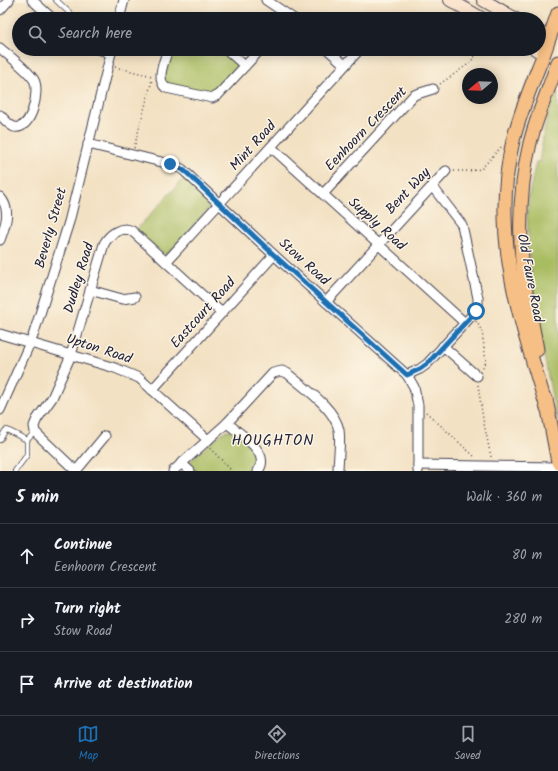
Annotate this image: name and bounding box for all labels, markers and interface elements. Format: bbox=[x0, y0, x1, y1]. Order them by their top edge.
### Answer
search box bbox=[12, 12, 546, 56]
text: Search here bbox=[58, 22, 132, 46]
icon: search bbox=[26, 23, 48, 45]
north arrow bbox=[462, 68, 498, 104]
street label: Eenhoorn Crescent bbox=[320, 81, 413, 176]
street label: Mint Road bbox=[224, 115, 282, 176]
route end bbox=[161, 155, 179, 173]
street label: Bent Way bbox=[380, 162, 436, 220]
street label: Beverly Street bbox=[29, 184, 73, 271]
street label: Supply Road bbox=[343, 192, 412, 257]
street label: Old Faure Road bbox=[511, 232, 550, 325]
street label: Stow Road bbox=[273, 233, 335, 292]
street label: Dudley Road bbox=[58, 239, 100, 316]
street label: Eastcourt Road bbox=[165, 272, 242, 354]
route start bbox=[467, 302, 485, 320]
street label: Upton Road bbox=[63, 328, 136, 370]
district label: HOUGHTON bbox=[232, 429, 314, 453]
text: 5 min bbox=[16, 484, 59, 511]
text: Walk · 360 m bbox=[466, 487, 542, 508]
text: Continue bbox=[54, 533, 112, 557]
icon: ahead bbox=[16, 545, 38, 567]
text: 80 m bbox=[512, 545, 542, 566]
text: Eenhoorn Crescent bbox=[54, 557, 157, 578]
text: Turn right bbox=[54, 597, 121, 621]
icon: right bbox=[16, 609, 38, 631]
text: 280 m bbox=[505, 609, 542, 630]
text: Stow Road bbox=[54, 621, 112, 642]
text: Arrive at destination bbox=[54, 672, 193, 696]
icon: arrive bbox=[16, 673, 38, 695]
tab: Map bbox=[77, 723, 99, 765]
tab: Directions bbox=[254, 723, 300, 765]
tab: Saved bbox=[455, 723, 481, 765]

